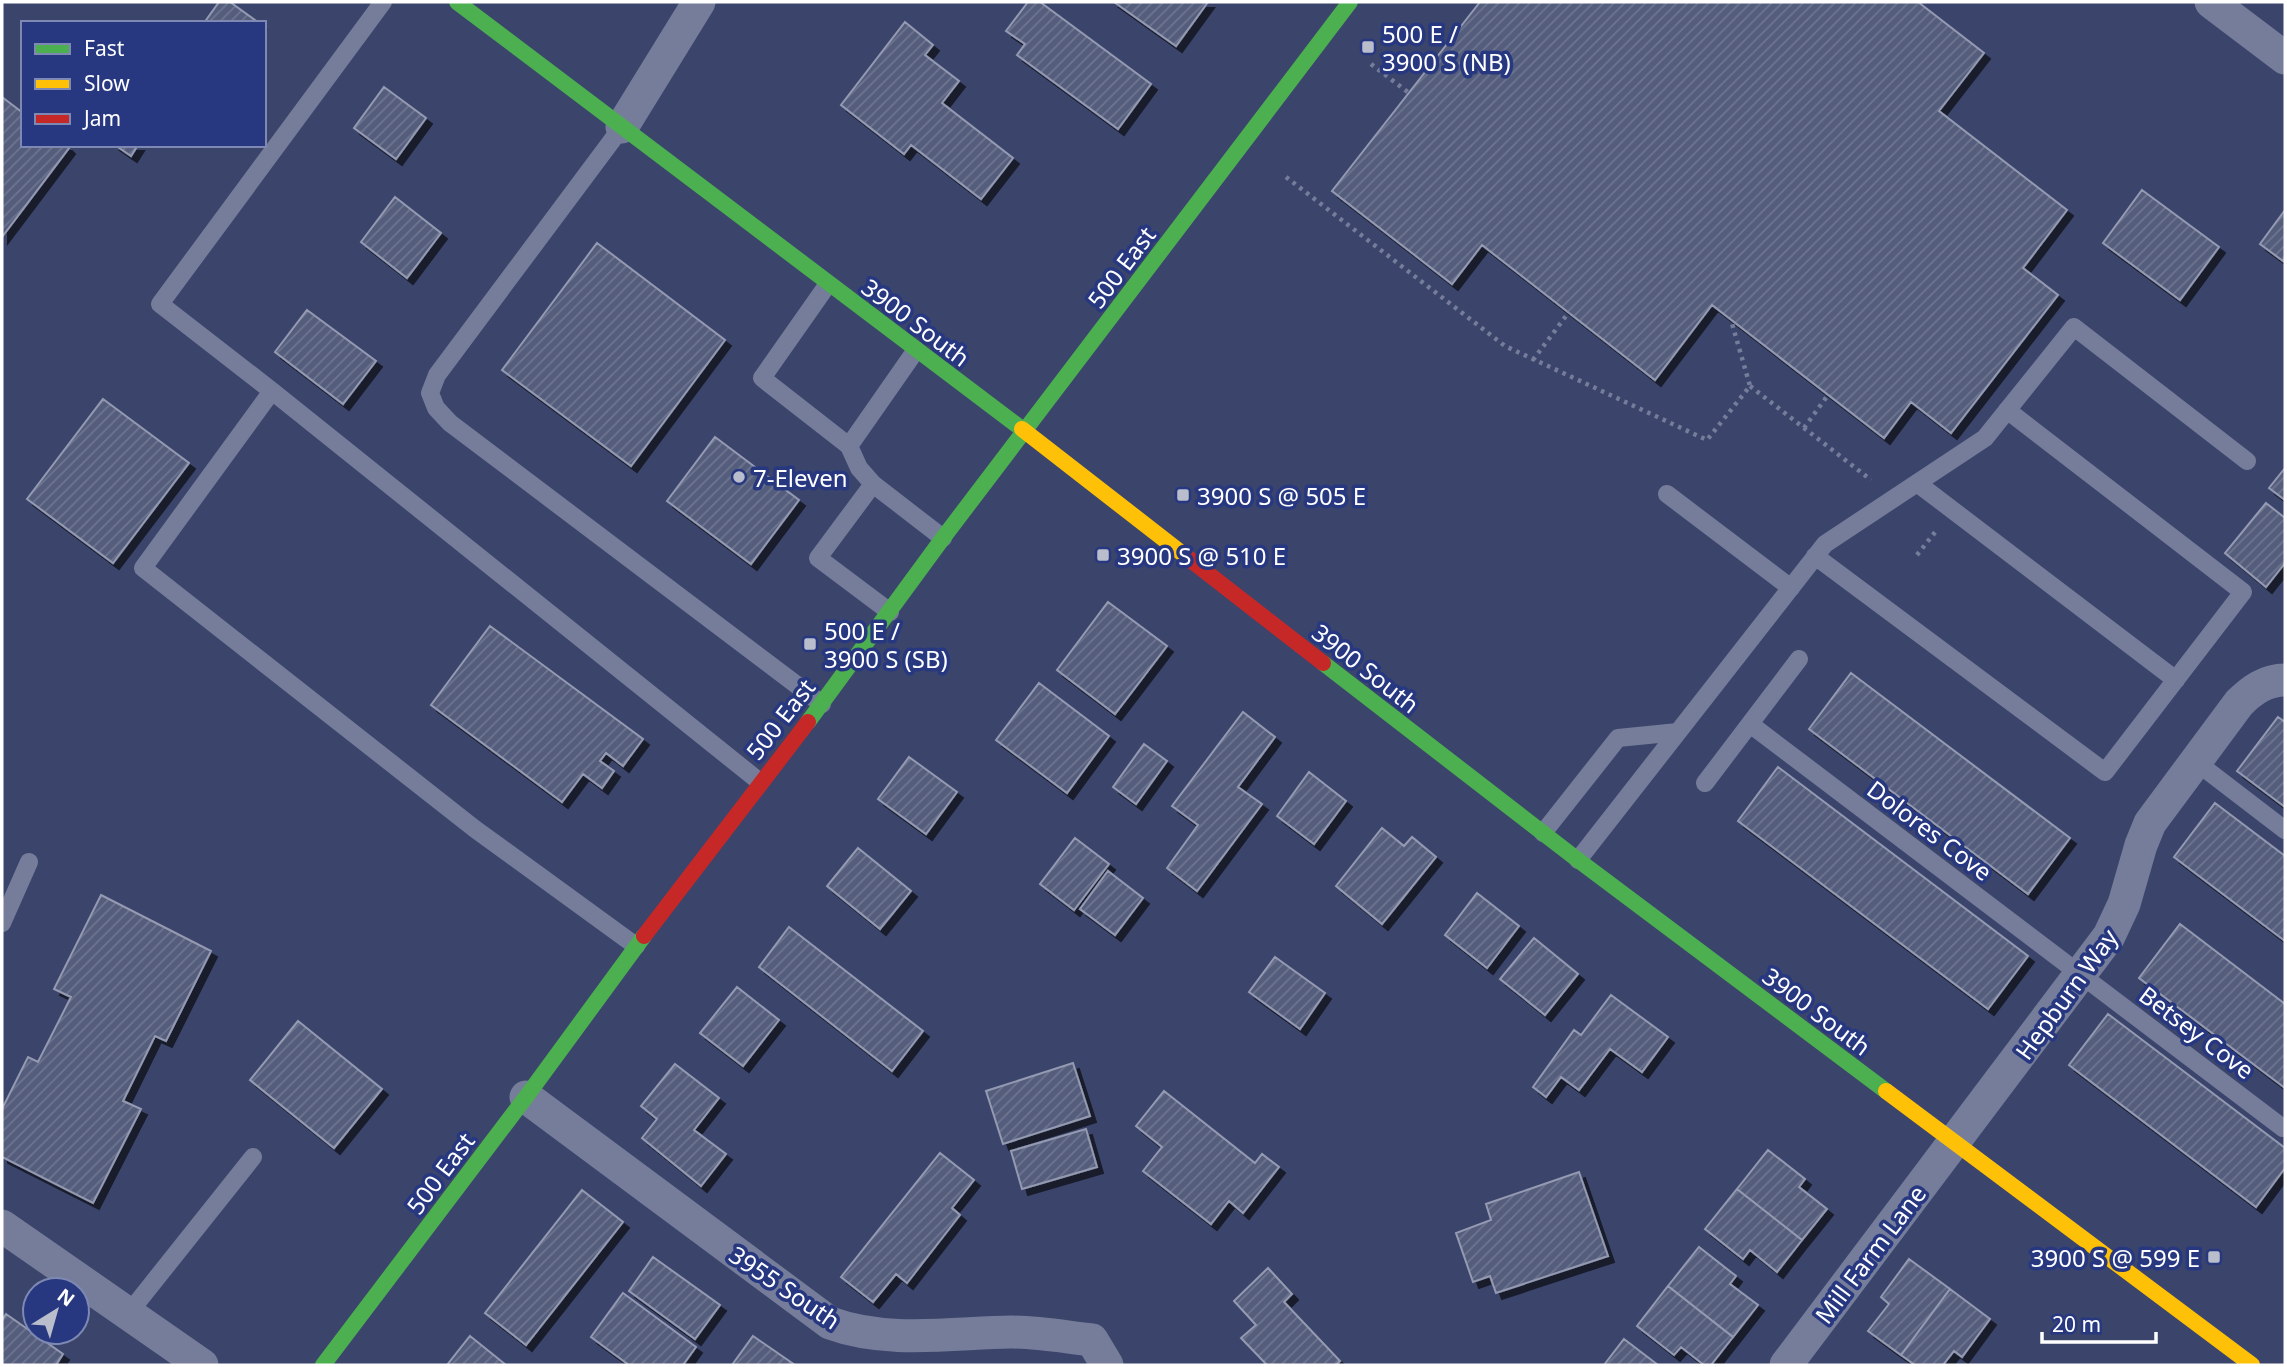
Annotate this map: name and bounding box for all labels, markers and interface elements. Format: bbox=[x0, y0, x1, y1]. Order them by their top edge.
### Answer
place label: 500 E / 3900 S (NB) bbox=[1382, 17, 1511, 78]
legend bbox=[21, 21, 266, 147]
text: Fast bbox=[84, 34, 125, 62]
marker: 500 E / 3900 S (NB) bbox=[1360, 39, 1376, 55]
text: Slow bbox=[84, 69, 130, 97]
text: Jam bbox=[82, 104, 121, 132]
street label: 500 East bbox=[1079, 219, 1163, 315]
street label: 3900 South bbox=[855, 271, 977, 373]
place label: 7-Eleven bbox=[753, 461, 848, 494]
marker: 7-Eleven bbox=[731, 469, 747, 485]
place label: 3900 S @ 505 E bbox=[1197, 479, 1366, 512]
marker: 3900 S @ 505 E bbox=[1175, 487, 1191, 503]
place label: 3900 S @ 510 E bbox=[1117, 539, 1286, 572]
marker: 3900 S @ 510 E bbox=[1095, 547, 1111, 563]
place label: 500 E / 3900 S (SB) bbox=[824, 614, 948, 675]
street label: 3900 South bbox=[1306, 616, 1426, 720]
marker: 500 E / 3900 S (SB) bbox=[802, 636, 818, 652]
street label: 500 East bbox=[738, 671, 822, 766]
street label: Dolores Cove bbox=[1861, 772, 1999, 888]
street label: Hepburn Way bbox=[2007, 921, 2125, 1066]
street label: 3900 South bbox=[1756, 960, 1878, 1062]
street label: Betsey Cove bbox=[2133, 978, 2261, 1086]
street label: 500 East bbox=[398, 1125, 482, 1221]
street label: Mill Farm Lane bbox=[1807, 1178, 1933, 1330]
street label: 3955 South bbox=[723, 1238, 847, 1336]
place label: 3900 S @ 599 E bbox=[2031, 1241, 2200, 1274]
marker: 3900 S @ 599 E bbox=[2206, 1249, 2222, 1265]
north arrow bbox=[21, 1276, 91, 1346]
text: N bbox=[52, 1282, 80, 1312]
scale bar bbox=[2042, 1300, 2156, 1344]
text: 20 m bbox=[2052, 1310, 2101, 1338]

